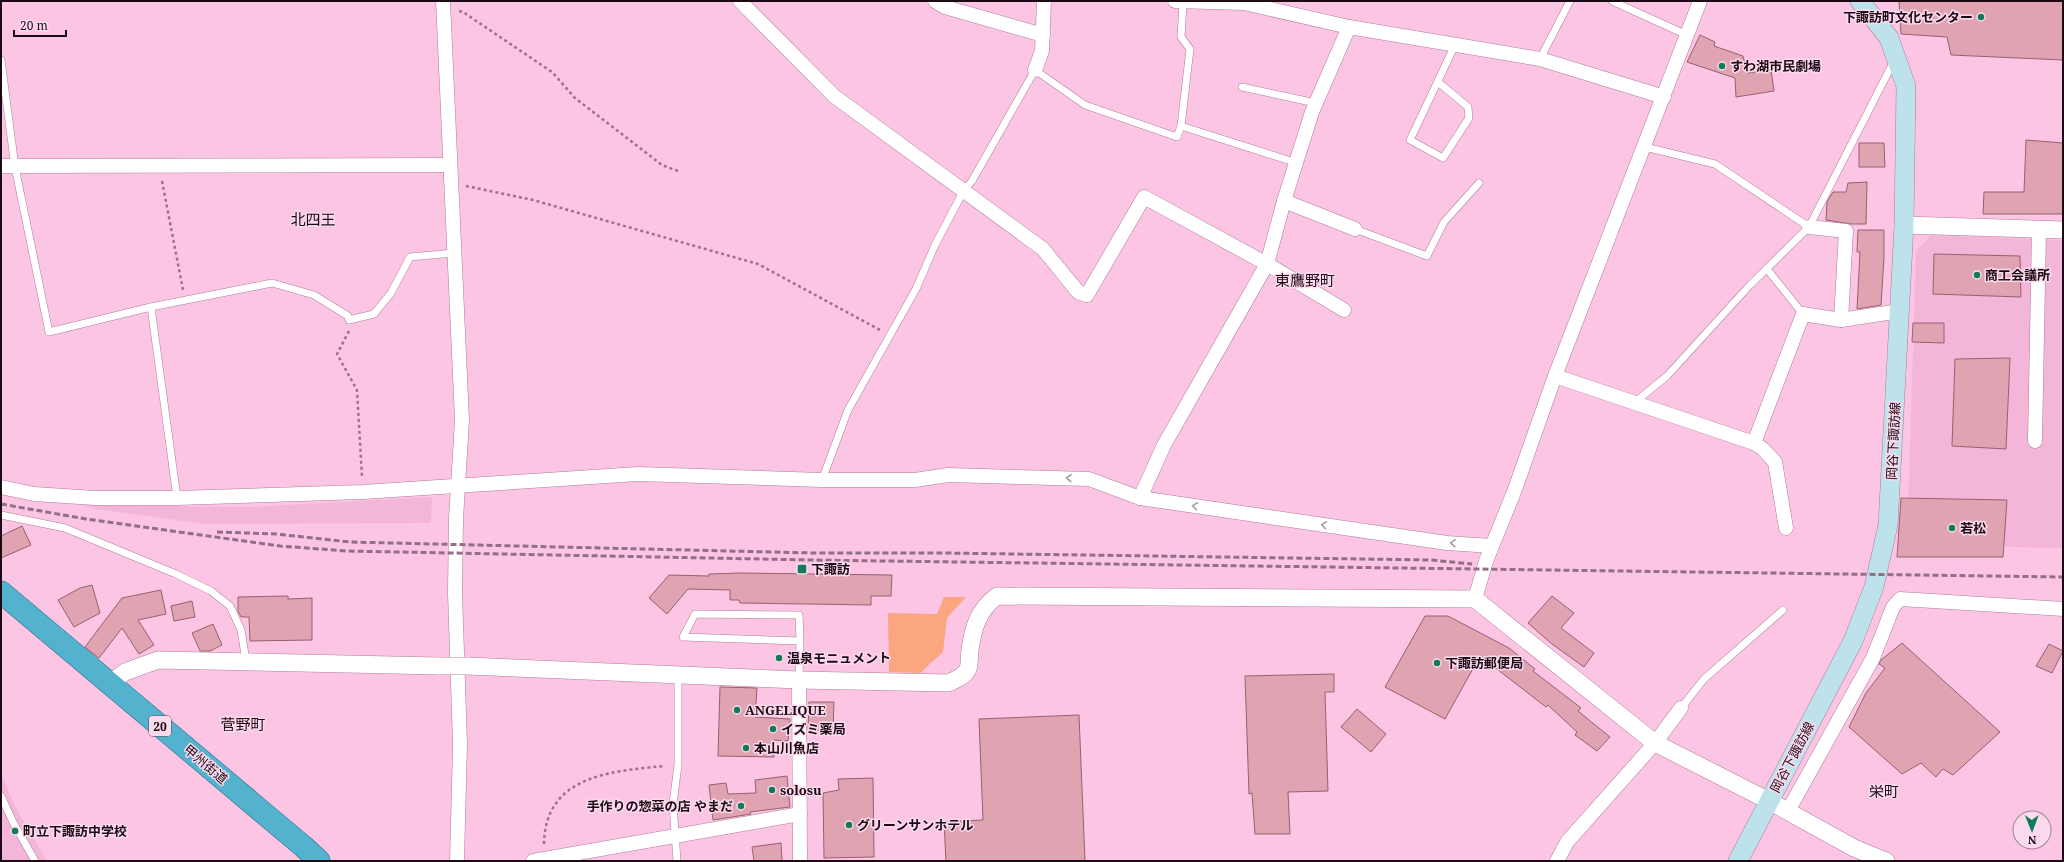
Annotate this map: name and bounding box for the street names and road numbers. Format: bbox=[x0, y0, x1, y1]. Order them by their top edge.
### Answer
street label: 岡谷下諏訪線 bbox=[1882, 402, 1904, 480]
road number: 20 bbox=[149, 716, 171, 736]
street label: 岡谷下諏訪線 bbox=[1766, 718, 1818, 796]
street label: 甲州街道 bbox=[180, 740, 232, 788]

